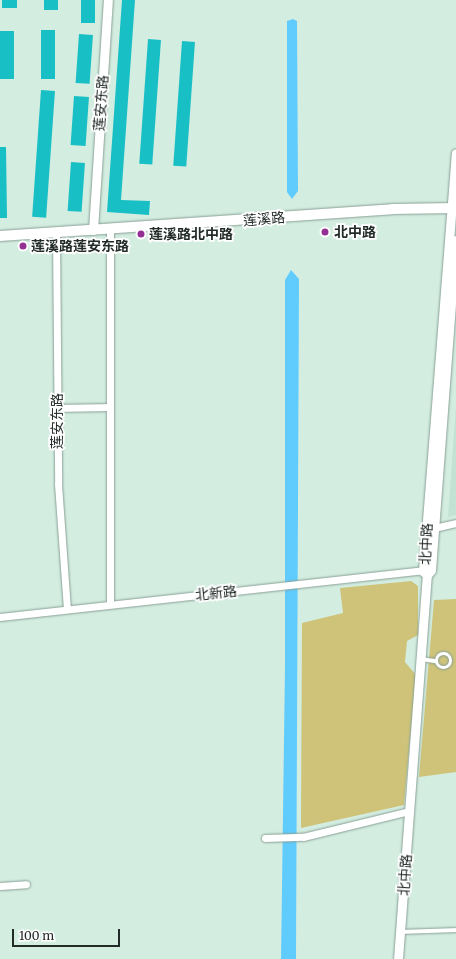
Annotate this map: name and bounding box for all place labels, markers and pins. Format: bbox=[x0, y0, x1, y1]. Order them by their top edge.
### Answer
place label: 北中路 bbox=[334, 224, 376, 240]
place label: 莲溪路北中路 bbox=[149, 226, 233, 242]
marker: 北中路 bbox=[319, 226, 331, 238]
marker: 莲溪路北中路 bbox=[136, 229, 146, 239]
place label: 莲溪路莲安东路 bbox=[31, 238, 129, 254]
marker: 莲溪路莲安东路 bbox=[18, 241, 28, 251]

